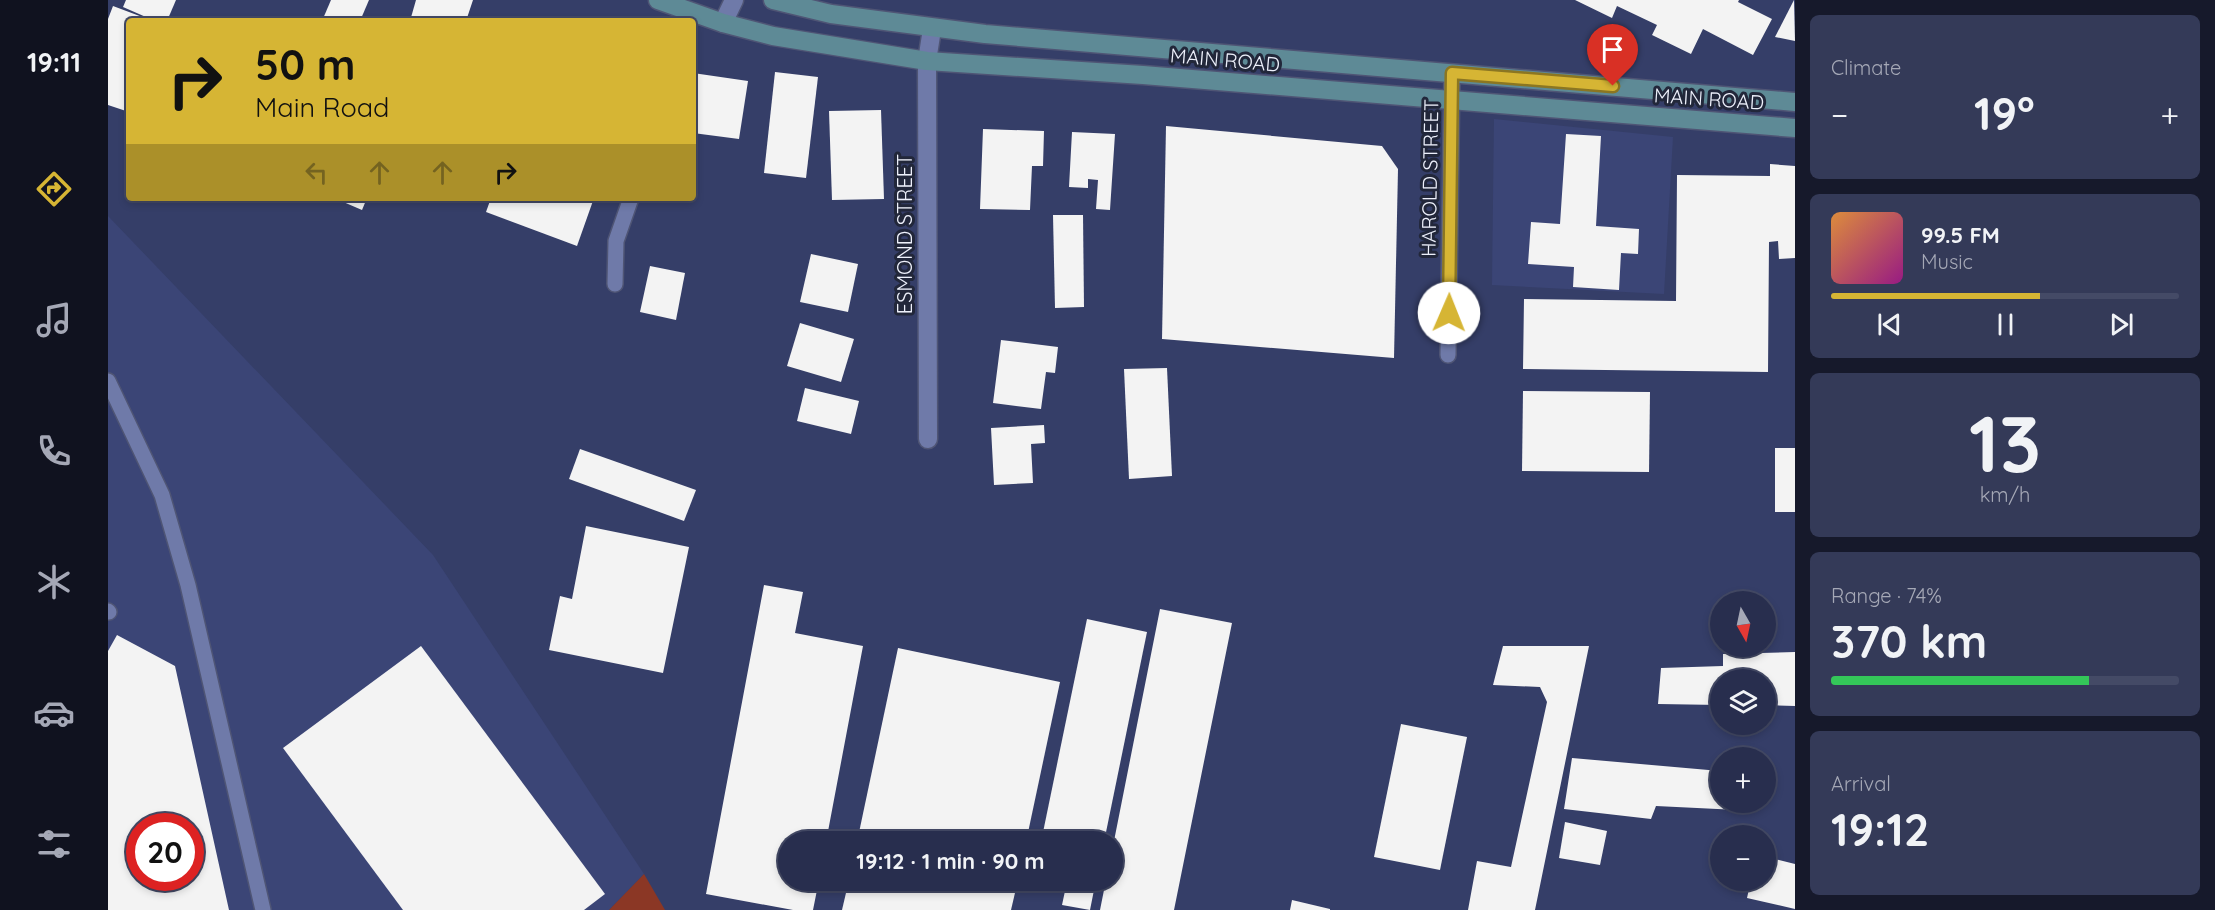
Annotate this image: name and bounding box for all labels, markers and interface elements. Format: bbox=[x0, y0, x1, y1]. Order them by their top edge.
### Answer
pin bbox=[1587, 24, 1638, 86]
icon: arrive bbox=[1596, 33, 1629, 66]
text: 50 m bbox=[255, 38, 355, 91]
icon: right bbox=[156, 42, 234, 120]
street label: MAIN ROAD bbox=[1169, 42, 1281, 77]
text: 19:11 bbox=[27, 45, 81, 79]
text: Climate bbox=[1831, 55, 1901, 80]
street label: MAIN ROAD bbox=[1653, 82, 1765, 115]
text: 19° bbox=[1974, 85, 2035, 141]
text: Main Road bbox=[255, 90, 389, 124]
text: − bbox=[1831, 94, 1848, 135]
text: + bbox=[2160, 94, 2179, 135]
street label: HAROLD STREET bbox=[1416, 99, 1443, 257]
street label: ESMOND STREET bbox=[892, 154, 917, 314]
icon: left bbox=[300, 156, 333, 189]
icon: ahead bbox=[363, 156, 396, 189]
icon: ahead bbox=[426, 156, 459, 189]
icon: right bbox=[489, 156, 522, 189]
icon: directions bbox=[33, 168, 75, 210]
text: 99.5 FM bbox=[1921, 221, 2000, 249]
text: Music bbox=[1921, 249, 1973, 274]
position arrow bbox=[1417, 281, 1481, 345]
icon: music bbox=[33, 299, 75, 341]
icon: previous bbox=[1873, 308, 1906, 341]
icon: pause bbox=[1989, 308, 2022, 341]
icon: next bbox=[2105, 308, 2138, 341]
text: 13 bbox=[1969, 394, 2041, 492]
icon: phone bbox=[33, 430, 75, 472]
text: km/h bbox=[1980, 482, 2030, 507]
icon: climate bbox=[33, 561, 75, 603]
text: Range · 74% bbox=[1831, 583, 1942, 608]
north arrow bbox=[1710, 591, 1776, 657]
map controls bbox=[1710, 591, 1776, 891]
text: 370 km bbox=[1831, 613, 1987, 669]
button: layers bbox=[1710, 669, 1776, 735]
icon: car bbox=[33, 692, 75, 734]
button: + bbox=[1710, 747, 1776, 813]
text: Arrival bbox=[1831, 771, 1891, 796]
text: 19:12 bbox=[1831, 801, 1929, 857]
speed limit sign: 20 bbox=[126, 813, 204, 891]
icon: filters bbox=[33, 823, 75, 865]
button: − bbox=[1710, 825, 1776, 891]
text: 19:12 · 1 min · 90 m bbox=[856, 847, 1045, 875]

